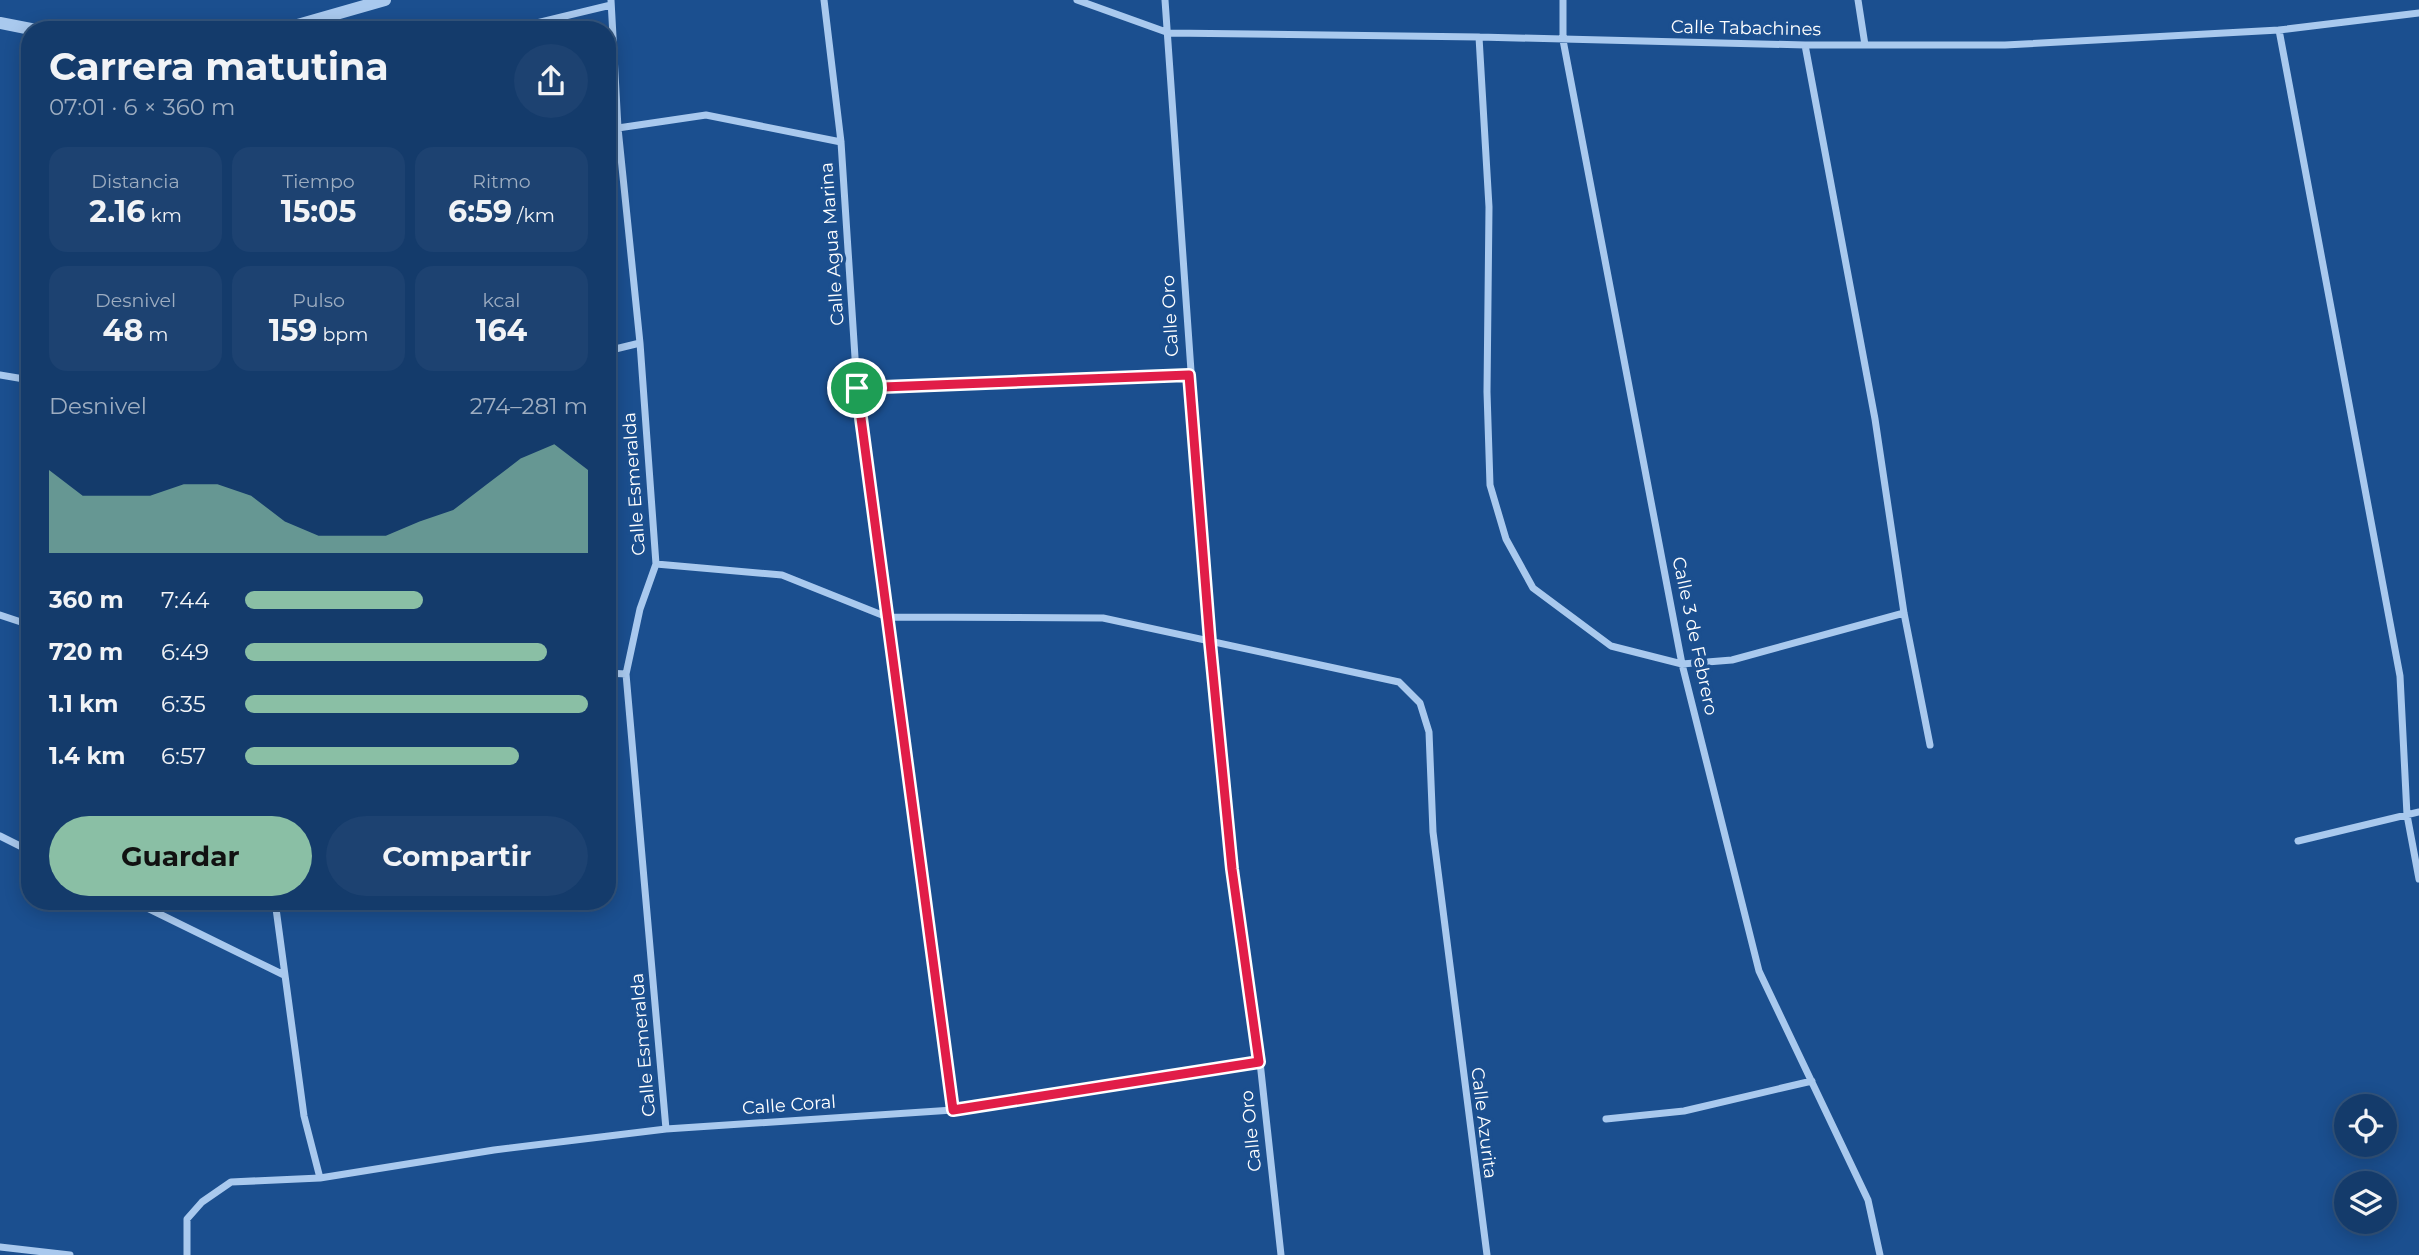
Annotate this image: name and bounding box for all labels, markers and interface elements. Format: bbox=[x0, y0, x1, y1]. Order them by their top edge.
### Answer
street label: Calle Tabachines bbox=[1671, 16, 1822, 40]
text: Carrera matutina bbox=[49, 43, 389, 90]
button: share bbox=[514, 44, 588, 118]
text: 07:01 · 6 × 360 m bbox=[49, 93, 235, 121]
street label: Calle Agua Marina bbox=[815, 162, 849, 326]
text: Distancia bbox=[91, 170, 180, 193]
text: Tiempo bbox=[282, 170, 355, 193]
text: Ritmo bbox=[472, 170, 531, 193]
text: 2.16 bbox=[89, 193, 145, 230]
text: 15:05 bbox=[281, 193, 356, 230]
text: 6:59 bbox=[448, 193, 512, 230]
text: km bbox=[145, 204, 182, 227]
text: /km bbox=[512, 204, 555, 227]
street label: Calle Oro bbox=[1157, 275, 1183, 357]
text: Desnivel bbox=[95, 289, 176, 312]
text: Pulso bbox=[292, 289, 345, 312]
text: kcal bbox=[483, 289, 520, 312]
text: 48 bbox=[103, 312, 143, 349]
text: 159 bbox=[269, 312, 317, 349]
text: 164 bbox=[476, 312, 527, 349]
text: m bbox=[143, 323, 168, 346]
text: bpm bbox=[317, 323, 368, 346]
pin bbox=[827, 358, 887, 418]
icon: arrive bbox=[838, 369, 876, 407]
text: Desnivel bbox=[49, 392, 147, 420]
text: 274–281 m bbox=[470, 392, 588, 420]
street label: Calle Esmeralda bbox=[618, 411, 650, 557]
street label: Calle 3 de Febrero bbox=[1667, 555, 1723, 717]
text: 360 m bbox=[49, 586, 124, 614]
text: 7:44 bbox=[161, 586, 209, 614]
text: 720 m bbox=[49, 638, 123, 666]
text: 6:49 bbox=[161, 638, 209, 666]
text: 1.1 km bbox=[49, 690, 118, 718]
text: 6:35 bbox=[161, 690, 206, 718]
text: 1.4 km bbox=[49, 742, 126, 770]
text: 6:57 bbox=[161, 742, 206, 770]
button: Guardar bbox=[49, 816, 312, 896]
button: Compartir bbox=[326, 816, 588, 896]
street label: Calle Esmeralda bbox=[626, 972, 660, 1118]
street label: Calle Azurita bbox=[1466, 1066, 1502, 1180]
street label: Calle Oro bbox=[1236, 1089, 1266, 1173]
street label: Calle Coral bbox=[741, 1091, 837, 1119]
map controls bbox=[2334, 1094, 2397, 1234]
button: locate bbox=[2334, 1094, 2397, 1157]
button: layers bbox=[2334, 1171, 2397, 1234]

